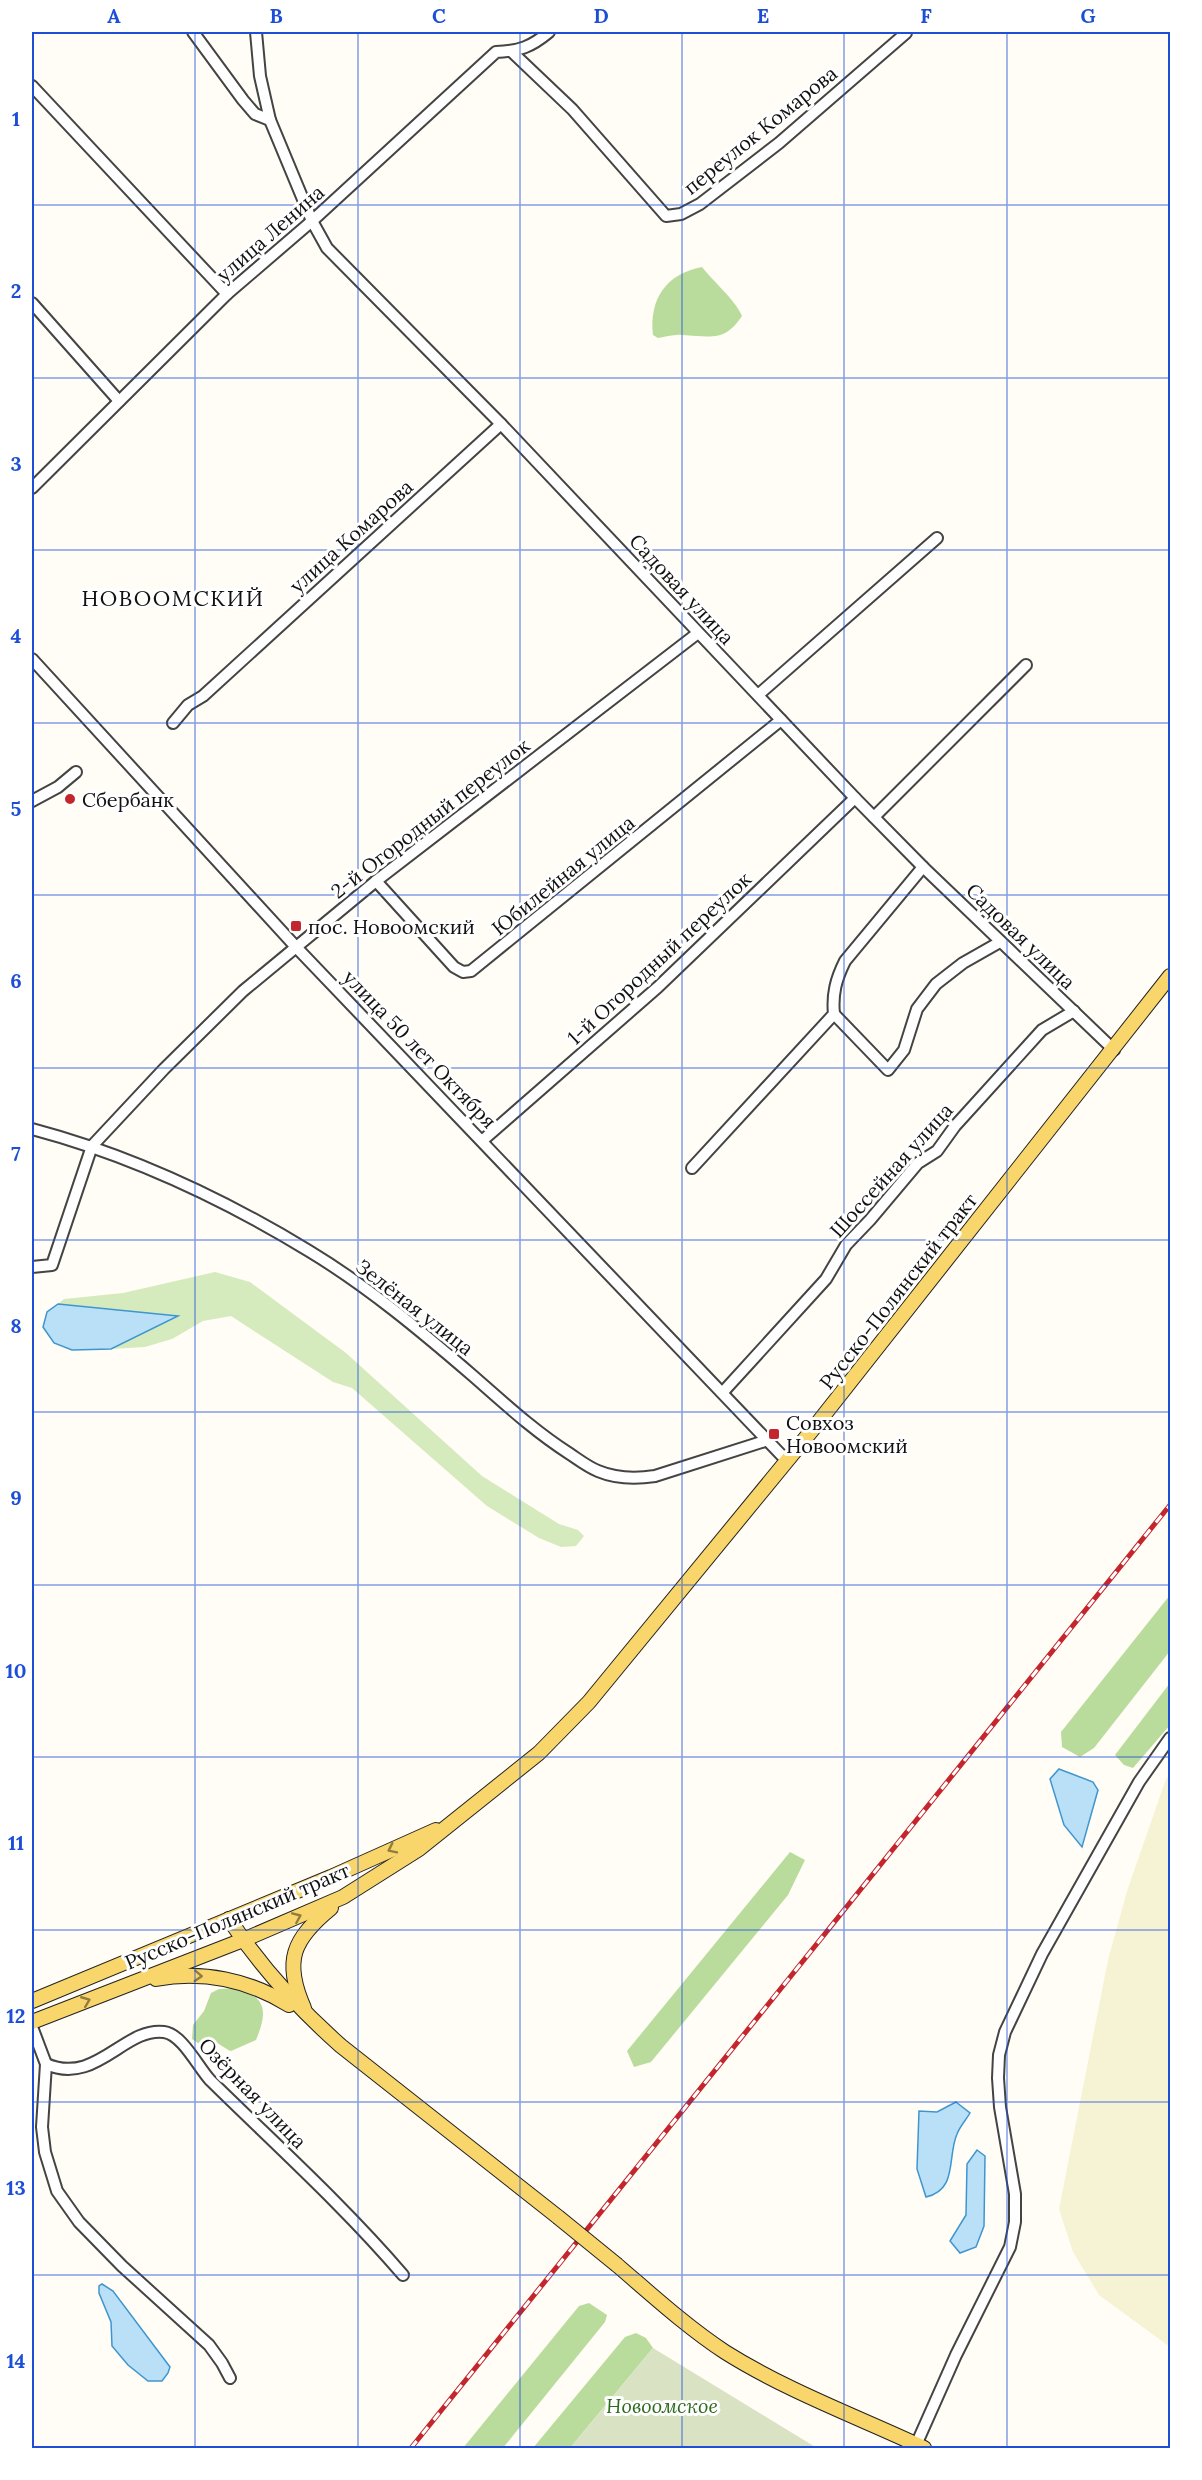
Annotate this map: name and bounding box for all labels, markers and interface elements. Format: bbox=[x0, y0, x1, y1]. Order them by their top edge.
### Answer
text: A bbox=[107, 3, 121, 28]
text: B bbox=[269, 3, 283, 28]
text: C bbox=[432, 3, 446, 28]
text: D bbox=[593, 3, 609, 28]
text: E bbox=[757, 3, 769, 28]
text: F bbox=[920, 3, 932, 28]
text: G bbox=[1080, 3, 1096, 28]
street label: переулок Комарова bbox=[678, 60, 842, 200]
text: 1 bbox=[12, 106, 20, 131]
street label: улица Ленина bbox=[211, 179, 329, 287]
text: 2 bbox=[11, 278, 21, 303]
text: 3 bbox=[10, 451, 22, 476]
street label: улица Комарова bbox=[284, 474, 418, 598]
street label: Садовая улица bbox=[624, 528, 740, 650]
district label: НОВООМСКИЙ bbox=[81, 584, 265, 612]
text: 4 bbox=[11, 623, 22, 648]
street label: 2-й Огородный переулок bbox=[326, 732, 535, 903]
place label: Сбербанк bbox=[82, 787, 174, 812]
marker: Сбербанк bbox=[63, 792, 77, 806]
text: 5 bbox=[11, 796, 22, 821]
street label: Юбилейная улица bbox=[487, 810, 639, 940]
street label: 1-й Огородный переулок bbox=[562, 866, 756, 1050]
street label: Садовая улица bbox=[961, 878, 1081, 994]
place label: пос. Новоомский bbox=[308, 914, 475, 939]
marker: пос. Новоомский bbox=[289, 919, 303, 933]
street label: улица 50 лет Октября bbox=[338, 965, 502, 1133]
text: 6 bbox=[10, 968, 22, 993]
street label: Шоссейная улица bbox=[824, 1098, 958, 1242]
text: 7 bbox=[11, 1141, 21, 1166]
street label: Русско-Полянский тракт bbox=[814, 1188, 982, 1394]
street label: Зелёная улица bbox=[351, 1253, 479, 1361]
text: 8 bbox=[10, 1313, 22, 1338]
place label: Совхоз Новоомский bbox=[786, 1410, 908, 1458]
marker: Совхоз Новоомский bbox=[767, 1427, 781, 1441]
text: 9 bbox=[10, 1485, 22, 1510]
text: 10 bbox=[6, 1658, 26, 1683]
text: 11 bbox=[8, 1830, 24, 1855]
one-way arrow bbox=[388, 1841, 399, 1853]
street label: Русско-Полянский тракт bbox=[121, 1857, 353, 1975]
one-way arrow bbox=[290, 1912, 301, 1924]
one-way arrow bbox=[194, 1970, 203, 1983]
one-way arrow bbox=[80, 1996, 91, 2008]
text: 12 bbox=[7, 2003, 25, 2028]
street label: Озёрная улица bbox=[194, 2032, 312, 2154]
text: 13 bbox=[6, 2175, 26, 2200]
text: 14 bbox=[6, 2348, 26, 2373]
park label: Новоомское bbox=[606, 2393, 718, 2418]

